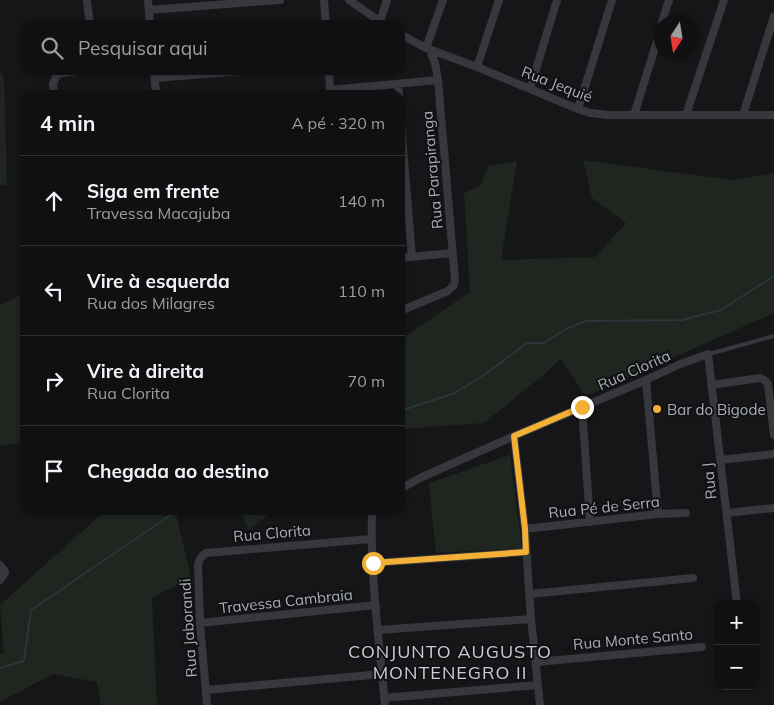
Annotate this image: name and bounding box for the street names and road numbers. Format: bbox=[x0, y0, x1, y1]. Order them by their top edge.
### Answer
street label: Rua Jequié bbox=[519, 62, 595, 106]
street label: Rua Parapiranga bbox=[417, 110, 447, 230]
street label: Rua Clorita bbox=[595, 346, 673, 394]
street label: Rua J bbox=[698, 462, 720, 500]
street label: Rua Pé de Serra bbox=[547, 492, 661, 522]
street label: Rua Clorita bbox=[233, 520, 311, 546]
street label: Rua Jaborandi bbox=[175, 578, 201, 678]
street label: Travessa Cambraia bbox=[218, 585, 354, 617]
street label: Rua Monte Santo bbox=[572, 624, 694, 654]

